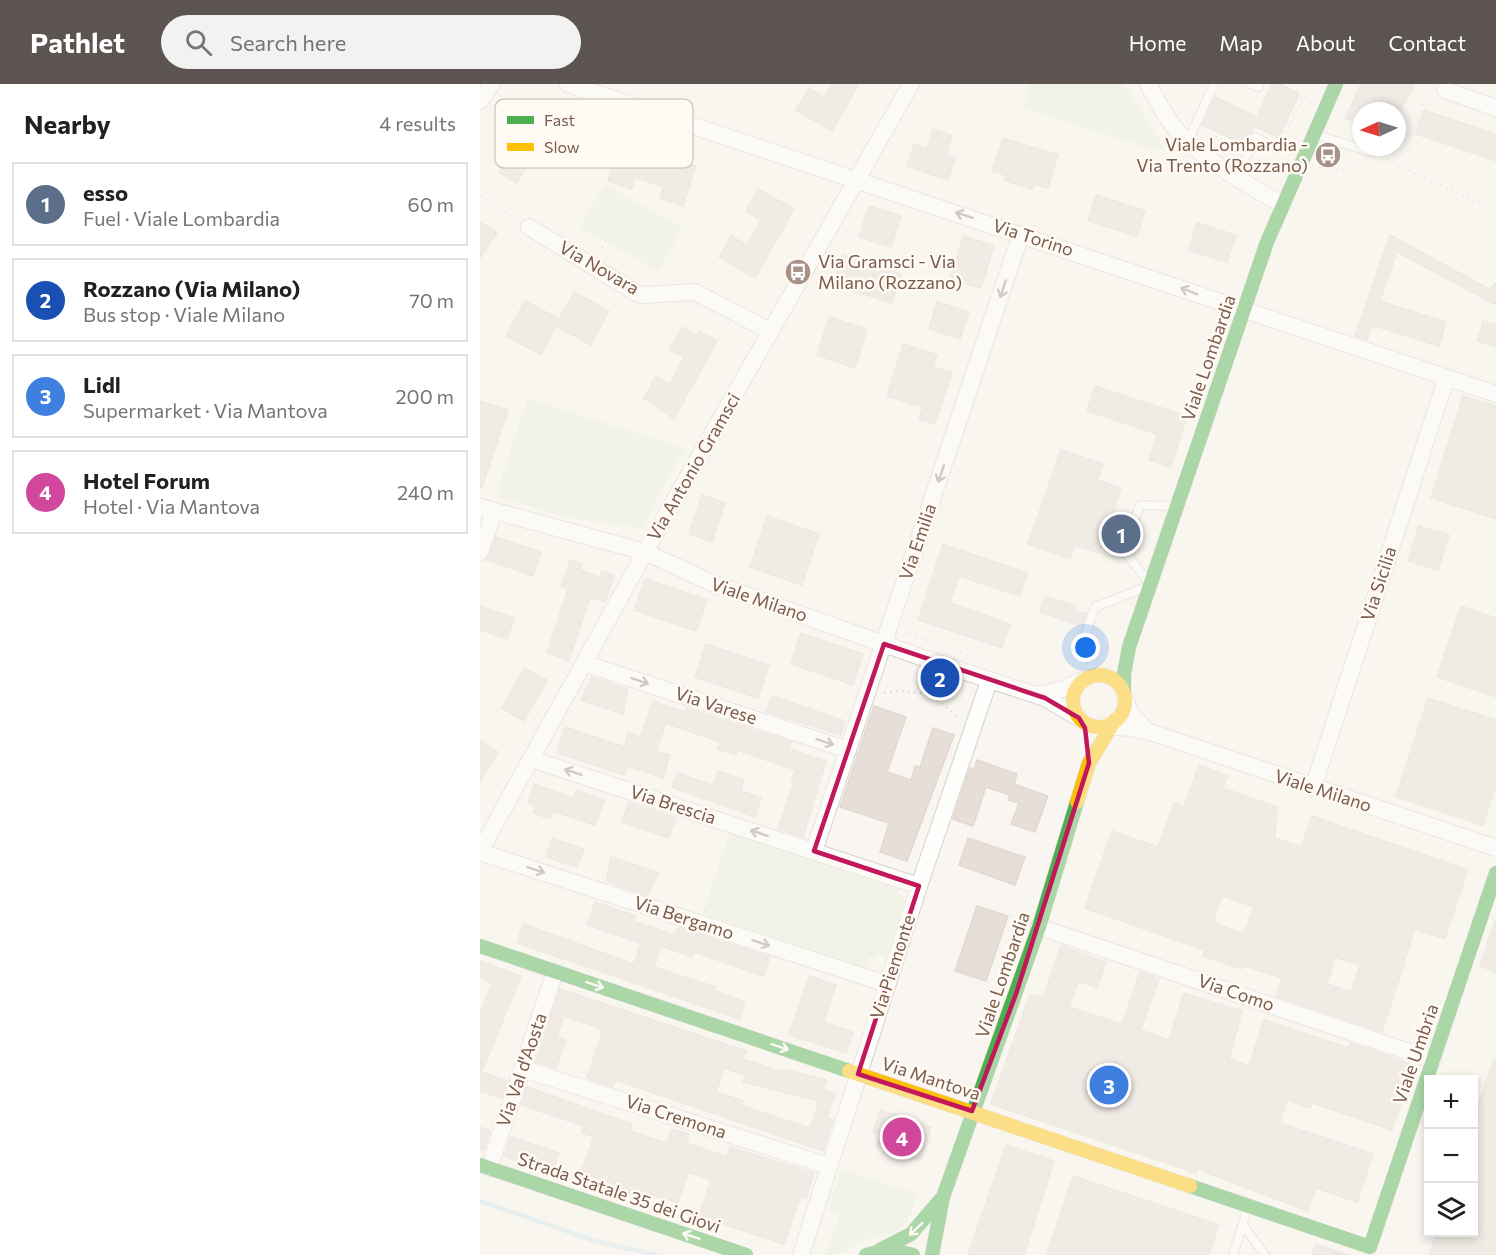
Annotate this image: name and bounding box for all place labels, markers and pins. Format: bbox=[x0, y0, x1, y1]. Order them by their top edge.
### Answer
place label: Viale Lombardia - Via Trento (Rozzano) bbox=[1136, 133, 1308, 176]
bus stop icon: Viale Lombardia - Via Trento (Rozzano) bbox=[1313, 140, 1343, 170]
place label: Via Gramsci - Via Milano (Rozzano) bbox=[818, 250, 962, 293]
bus stop icon: Via Gramsci - Via Milano (Rozzano) bbox=[783, 257, 813, 287]
pin: 1 bbox=[1102, 512, 1140, 556]
pin: 2 bbox=[920, 656, 960, 700]
pin: 3 bbox=[1090, 1062, 1128, 1108]
pin: 4 bbox=[882, 1114, 922, 1160]

